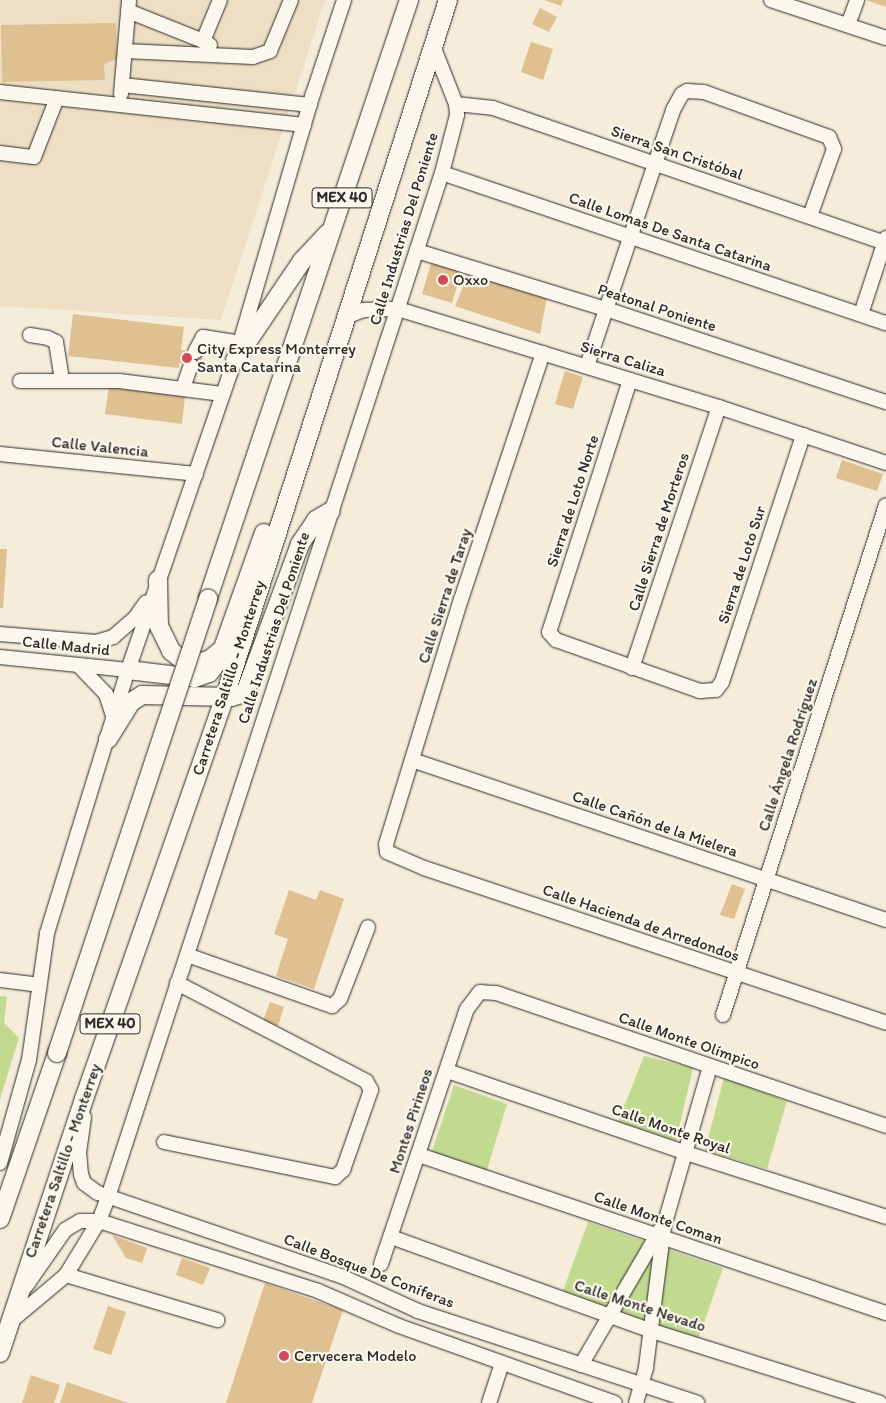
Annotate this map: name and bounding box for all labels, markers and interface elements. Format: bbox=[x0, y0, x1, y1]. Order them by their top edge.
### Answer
street label: Sierra San Cristóbal bbox=[609, 122, 745, 184]
street label: Calle Industrias Del Poniente bbox=[366, 131, 442, 327]
road number: MEX 40 bbox=[311, 186, 373, 210]
street label: Calle Lomas De Santa Catarina bbox=[566, 188, 774, 276]
place label: Oxxo bbox=[453, 270, 488, 290]
marker: Oxxo bbox=[437, 274, 449, 286]
street label: Peatonal Poniente bbox=[595, 280, 719, 336]
street label: Sierra Caliza bbox=[578, 337, 668, 381]
place label: City Express Monterrey Santa Catarina bbox=[197, 339, 356, 377]
marker: City Express Monterrey Santa Catarina bbox=[181, 352, 193, 364]
street label: Calle Valencia bbox=[51, 432, 149, 462]
street label: Sierra de Loto Norte bbox=[543, 432, 603, 570]
street label: Calle Sierra de Morteros bbox=[624, 450, 694, 614]
street label: Sierra de Loto Sur bbox=[714, 504, 770, 626]
street label: Calle Sierra de Taray bbox=[414, 526, 476, 666]
street label: Calle Industrias Del Poniente bbox=[234, 530, 314, 726]
street label: Carretera Saltillo - Monterrey bbox=[188, 578, 270, 778]
street label: Calle Madrid bbox=[22, 632, 110, 660]
street label: Calle Ángela Rodríguez bbox=[754, 677, 822, 833]
street label: Calle Cañón de la Mielera bbox=[569, 786, 741, 862]
street label: Calle Hacienda de Arredondos bbox=[540, 880, 742, 966]
street label: Calle Monte Olímpico bbox=[616, 1008, 762, 1074]
road number: MEX 40 bbox=[79, 1012, 141, 1036]
street label: Carretera Saltillo - Monterrey bbox=[21, 1061, 105, 1261]
street label: Montes Pirineos bbox=[385, 1066, 437, 1176]
street label: Calle Monte Royal bbox=[609, 1100, 733, 1158]
street label: Calle Monte Coman bbox=[591, 1187, 725, 1249]
street label: Calle Bosque De Coníferas bbox=[281, 1229, 457, 1313]
street label: Calle Monte Nevado bbox=[572, 1276, 708, 1336]
place label: Cervecera Modelo bbox=[294, 1346, 417, 1366]
marker: Cervecera Modelo bbox=[278, 1350, 290, 1362]

